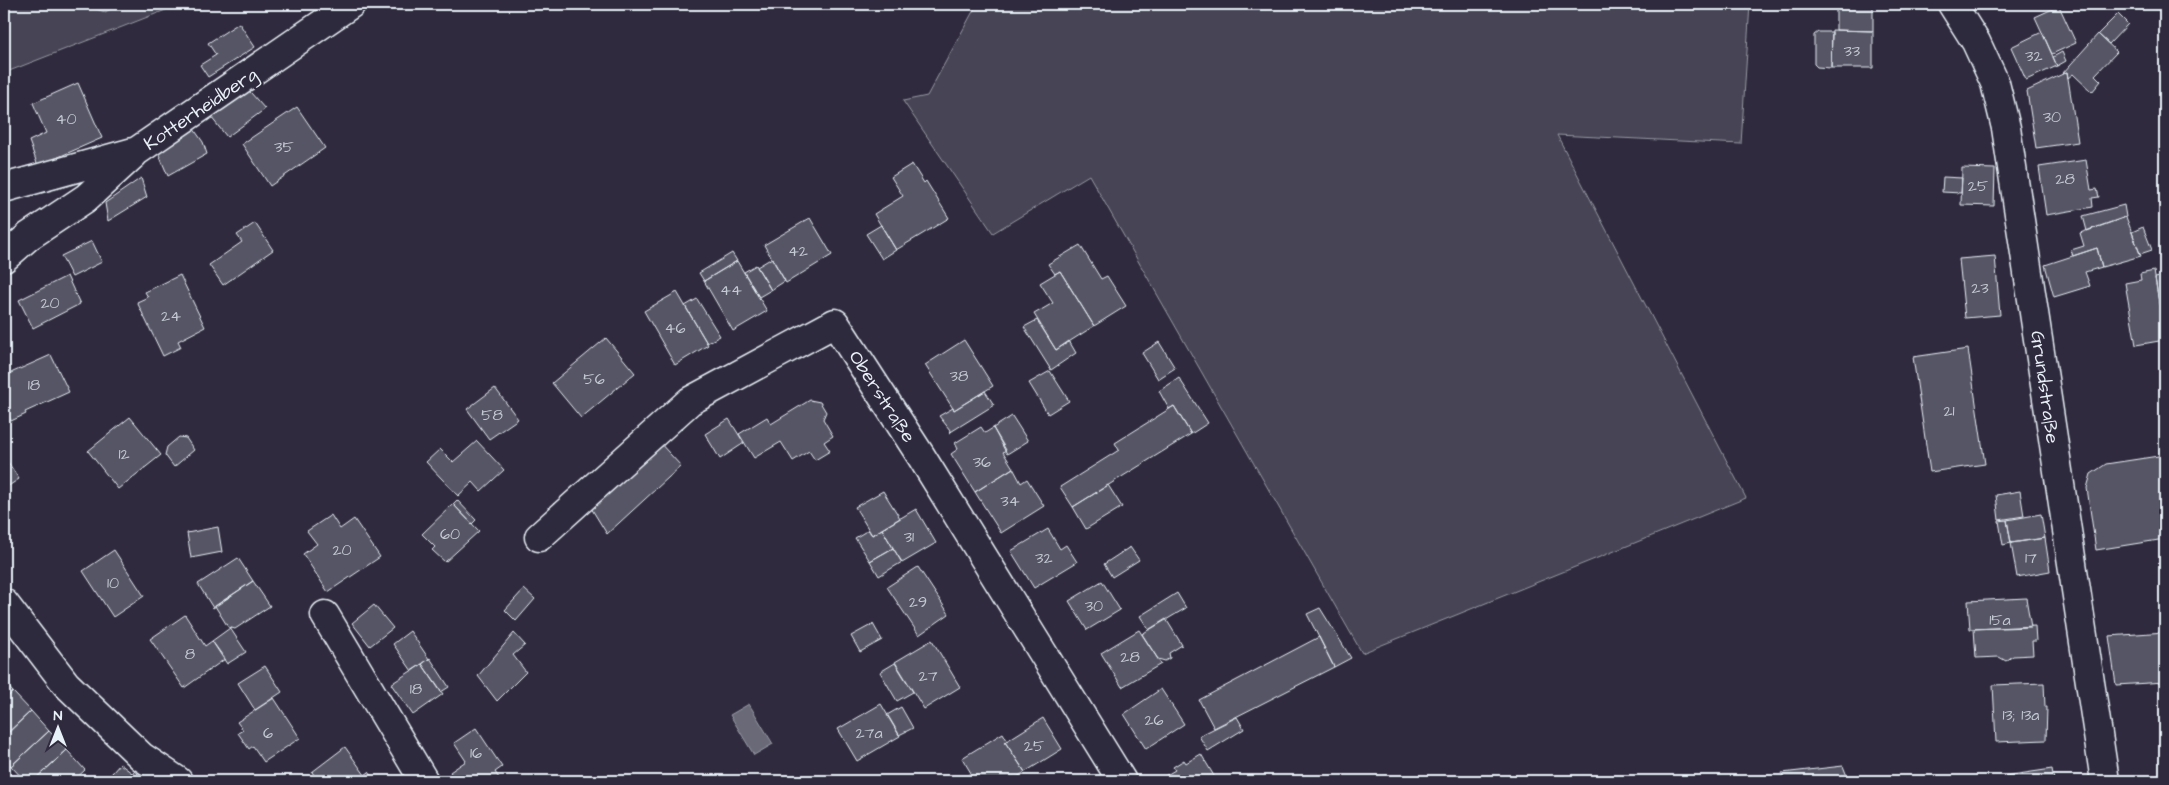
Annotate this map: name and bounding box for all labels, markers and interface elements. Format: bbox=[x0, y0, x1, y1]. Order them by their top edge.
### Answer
house number: 33 bbox=[1844, 40, 1860, 62]
house number: 32 bbox=[2025, 45, 2043, 67]
street label: Kotterheidberg bbox=[139, 61, 264, 158]
house number: 30 bbox=[2043, 106, 2061, 128]
house number: 40 bbox=[56, 108, 76, 130]
house number: 35 bbox=[274, 136, 294, 158]
house number: 28 bbox=[2055, 168, 2075, 190]
house number: 25 bbox=[1968, 175, 1989, 197]
house number: 42 bbox=[788, 240, 808, 262]
house number: 23 bbox=[1971, 277, 1989, 299]
house number: 44 bbox=[720, 279, 742, 301]
house number: 20 bbox=[40, 292, 60, 314]
house number: 24 bbox=[161, 305, 181, 327]
house number: 46 bbox=[665, 317, 685, 339]
street label: Grundstraße bbox=[2023, 329, 2066, 445]
street label: Oberstraße bbox=[842, 345, 922, 448]
house number: 38 bbox=[950, 365, 968, 387]
house number: 56 bbox=[583, 368, 605, 390]
house number: 18 bbox=[28, 374, 40, 396]
house number: 21 bbox=[1943, 400, 1955, 422]
house number: 58 bbox=[481, 404, 503, 426]
house number: 12 bbox=[118, 443, 130, 465]
house number: 36 bbox=[973, 451, 991, 473]
house number: 34 bbox=[1000, 490, 1020, 512]
house number: 60 bbox=[440, 523, 460, 545]
house number: 31 bbox=[904, 526, 914, 548]
house number: 20 bbox=[332, 539, 352, 561]
house number: 32 bbox=[1035, 547, 1053, 569]
house number: 17 bbox=[2025, 547, 2037, 569]
house number: 10 bbox=[107, 572, 119, 594]
house number: 29 bbox=[909, 591, 927, 613]
house number: 30 bbox=[1085, 595, 1103, 617]
house number: 15a bbox=[1989, 609, 2011, 631]
house number: 8 bbox=[185, 643, 195, 665]
house number: 28 bbox=[1120, 646, 1140, 668]
house number: 27 bbox=[919, 665, 938, 687]
house number: 18 bbox=[410, 678, 422, 700]
north arrow bbox=[32, 702, 82, 752]
house number: 13; 13a bbox=[2003, 704, 2039, 726]
text: N bbox=[54, 706, 63, 726]
house number: 26 bbox=[1144, 709, 1164, 731]
house number: 6 bbox=[263, 722, 273, 744]
house number: 27a bbox=[855, 722, 883, 744]
house number: 25 bbox=[1024, 735, 1045, 757]
house number: 16 bbox=[470, 742, 482, 764]

